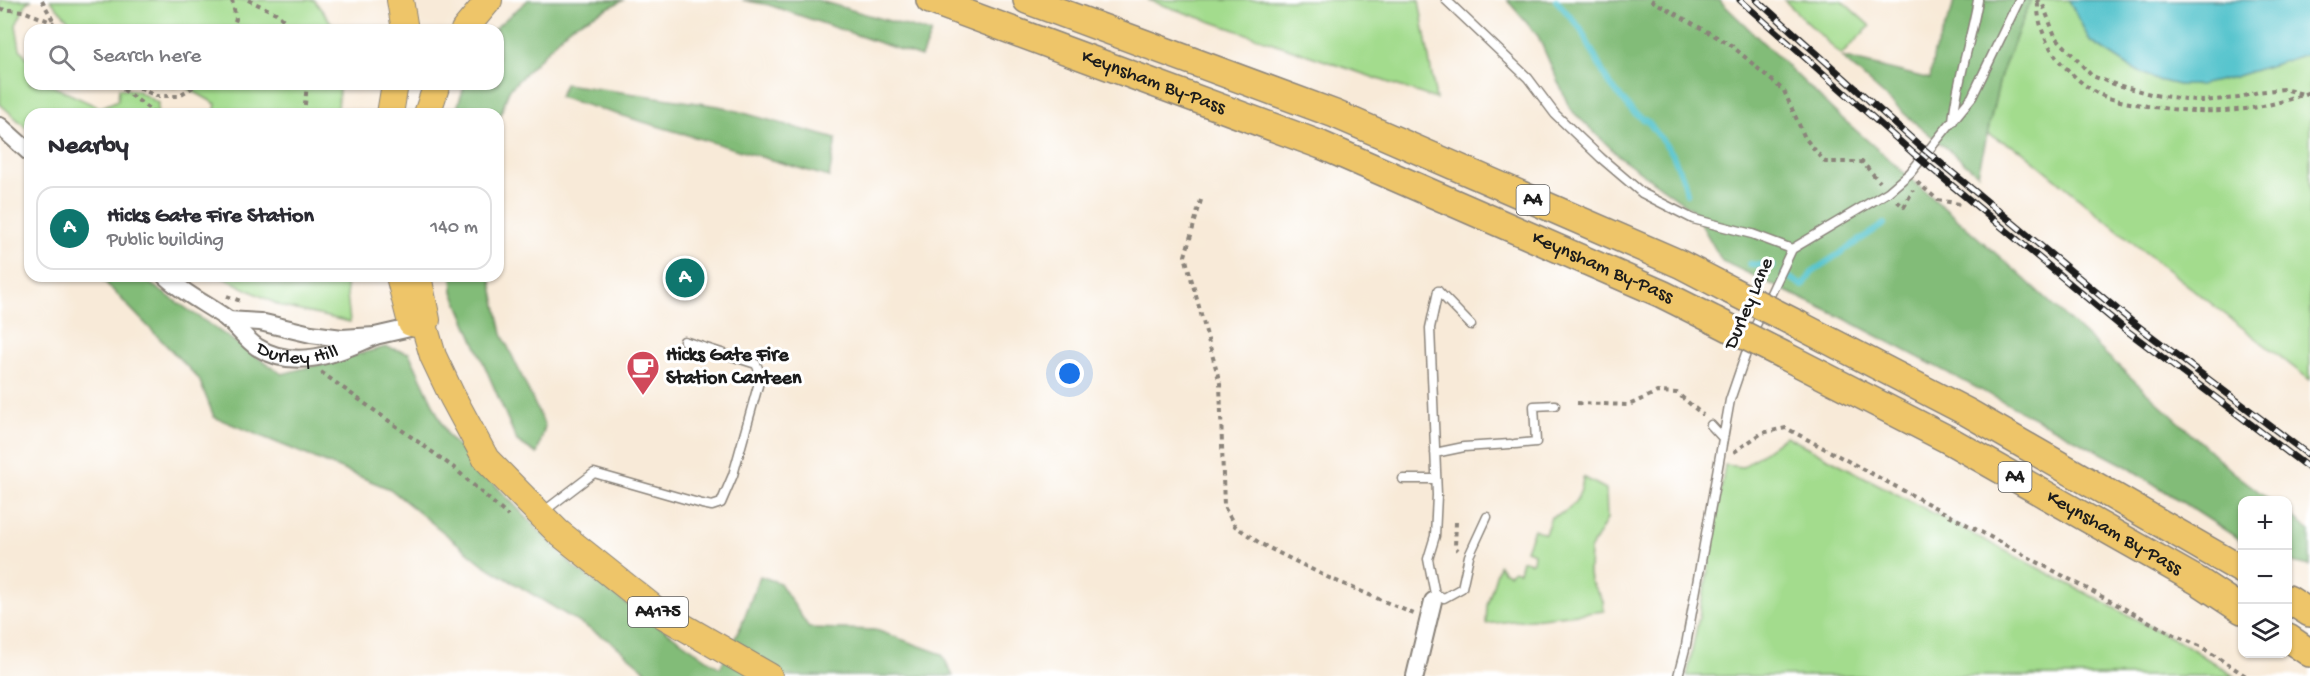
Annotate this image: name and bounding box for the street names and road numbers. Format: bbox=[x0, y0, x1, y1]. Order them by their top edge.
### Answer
street label: Keynsham By-Pass bbox=[1078, 46, 1229, 120]
road number: A4 bbox=[1516, 185, 1550, 215]
street label: Keynsham By-Pass bbox=[1528, 227, 1677, 309]
street label: Durley Lane bbox=[1720, 254, 1780, 355]
street label: Durley Hill bbox=[250, 336, 342, 371]
road number: A4 bbox=[1998, 462, 2032, 492]
street label: Keynsham By-Pass bbox=[2042, 486, 2186, 581]
road number: A4175 bbox=[628, 597, 688, 627]

